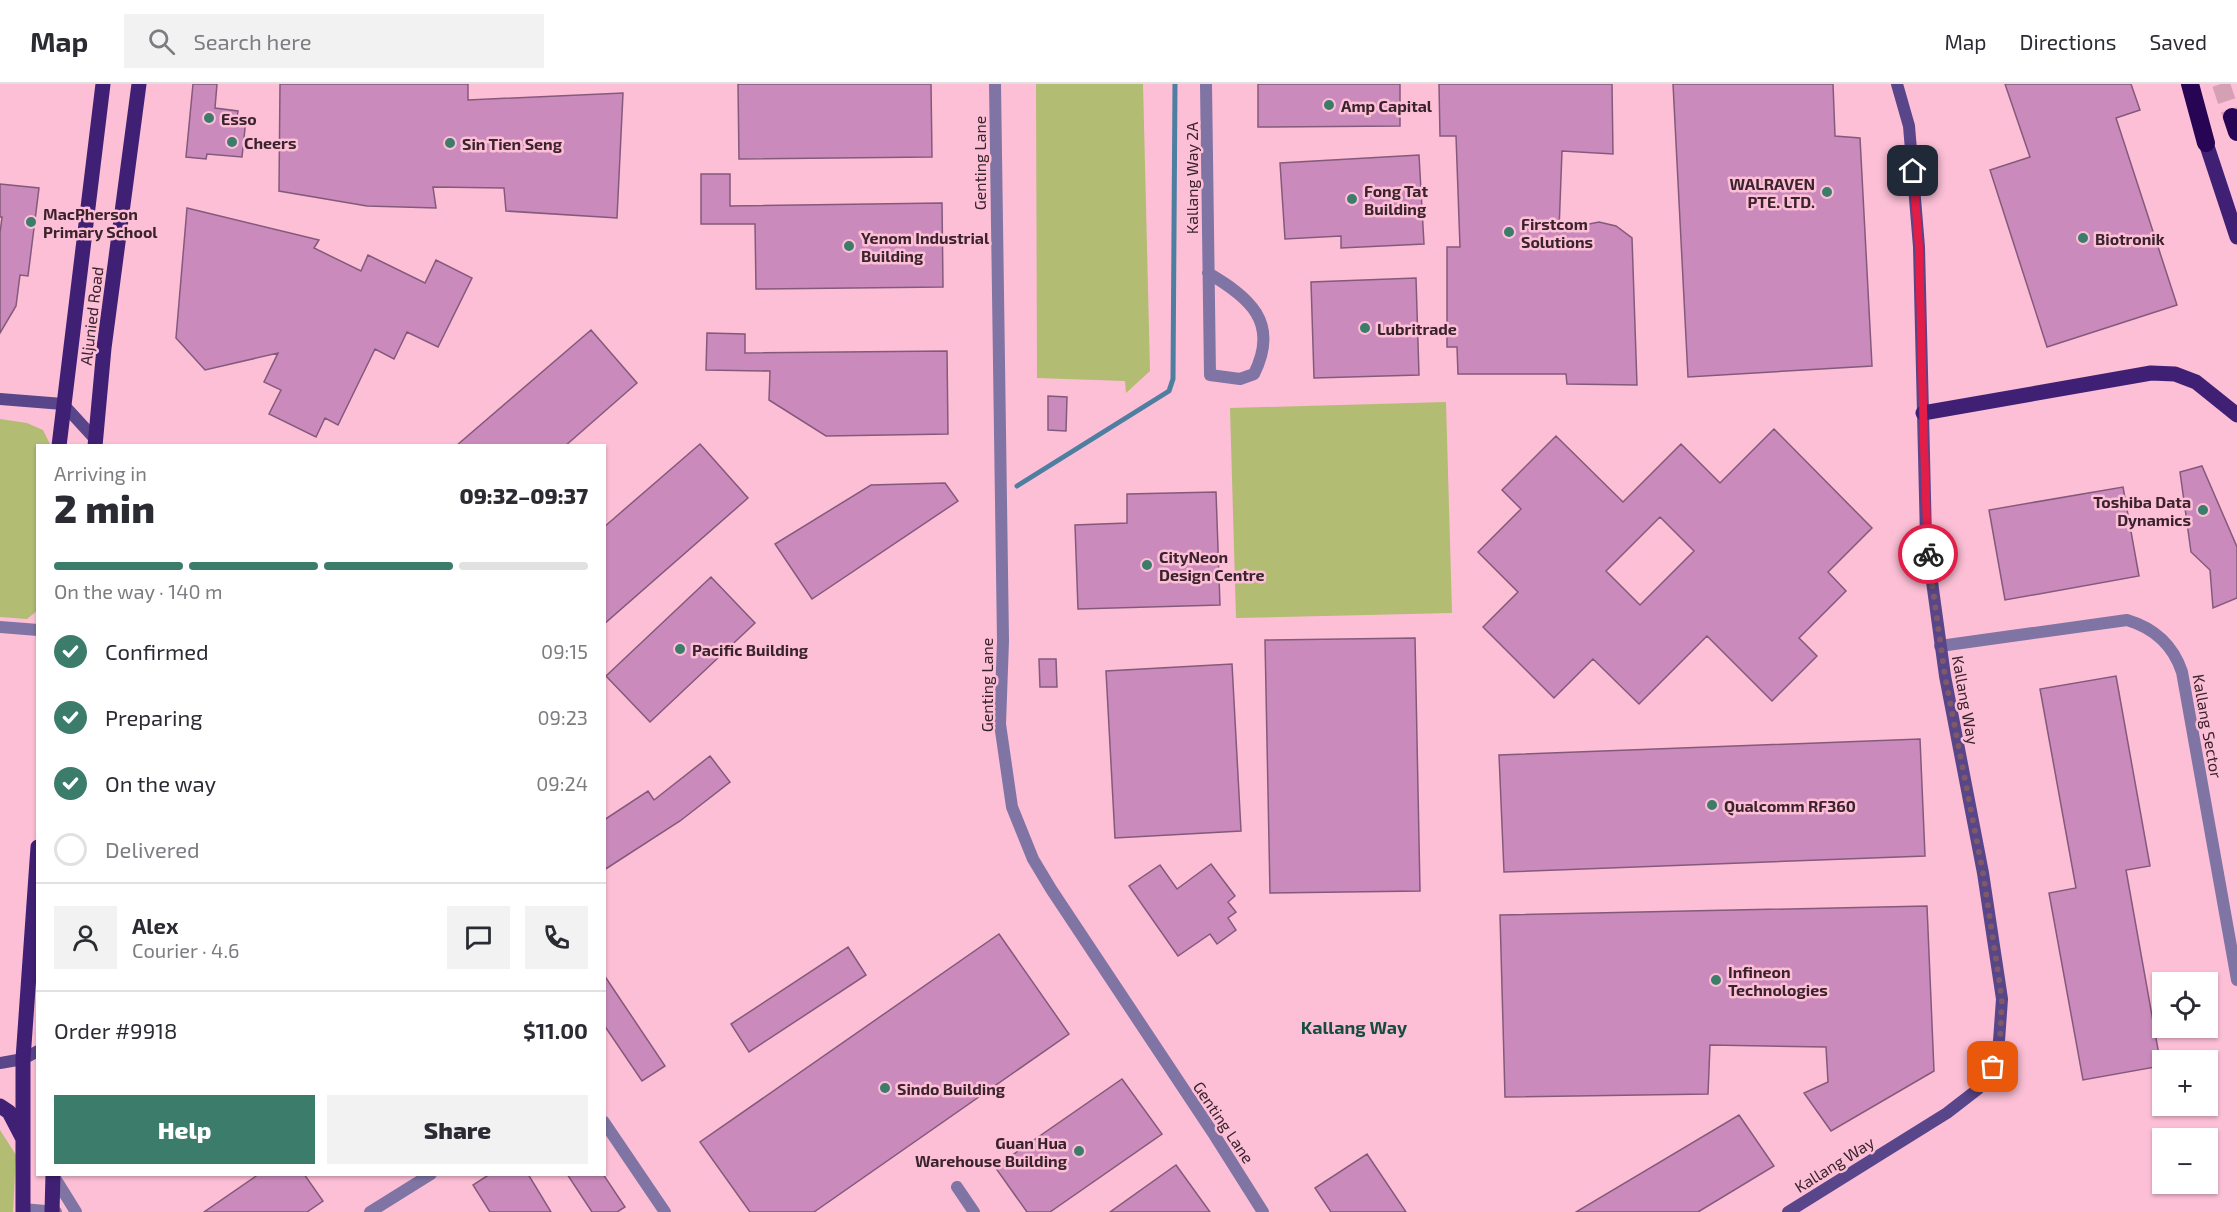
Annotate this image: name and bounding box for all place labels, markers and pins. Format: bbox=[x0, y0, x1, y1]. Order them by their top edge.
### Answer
place label: Amp Capital bbox=[1341, 96, 1433, 115]
marker: Amp Capital bbox=[1322, 98, 1336, 112]
place label: Esso bbox=[221, 109, 257, 128]
marker: Esso bbox=[202, 111, 216, 125]
place label: Cheers bbox=[244, 133, 296, 152]
place label: Sin Tien Seng bbox=[462, 134, 563, 153]
marker: Cheers bbox=[225, 135, 239, 149]
marker: Sin Tien Seng bbox=[443, 136, 457, 150]
pin bbox=[1887, 145, 1938, 196]
place label: WALRAVEN PTE. LTD. bbox=[1729, 174, 1815, 211]
place label: Fong Tat Building bbox=[1364, 181, 1428, 218]
marker: WALRAVEN PTE. LTD. bbox=[1820, 185, 1834, 199]
marker: Fong Tat Building bbox=[1345, 192, 1359, 206]
place label: MacPherson Primary School bbox=[43, 204, 158, 242]
place label: Firstcom Solutions bbox=[1521, 214, 1593, 251]
marker: MacPherson Primary School bbox=[24, 215, 38, 229]
marker: Firstcom Solutions bbox=[1502, 225, 1516, 239]
place label: Yenom Industrial Building bbox=[861, 228, 990, 265]
place label: Biotronik bbox=[2095, 229, 2165, 248]
marker: Biotronik bbox=[2076, 231, 2090, 245]
marker: Yenom Industrial Building bbox=[842, 239, 856, 253]
place label: Lubritrade bbox=[1377, 319, 1457, 338]
marker: Lubritrade bbox=[1358, 321, 1372, 335]
place label: Toshiba Data Dynamics bbox=[2093, 492, 2191, 530]
marker: Toshiba Data Dynamics bbox=[2196, 503, 2210, 517]
place label: CityNeon Design Centre bbox=[1159, 547, 1265, 584]
marker: CityNeon Design Centre bbox=[1140, 558, 1154, 572]
place label: Pacific Building bbox=[692, 640, 809, 659]
marker: Pacific Building bbox=[673, 642, 687, 656]
place label: Qualcomm RF360 bbox=[1724, 796, 1856, 816]
marker: Qualcomm RF360 bbox=[1705, 798, 1719, 812]
place label: Infineon Technologies bbox=[1728, 962, 1828, 999]
marker: Infineon Technologies bbox=[1709, 973, 1723, 987]
pin bbox=[1967, 1041, 2018, 1092]
place label: Sindo Building bbox=[897, 1079, 1006, 1098]
marker: Sindo Building bbox=[878, 1081, 892, 1095]
place label: Guan Hua Warehouse Building bbox=[915, 1133, 1068, 1170]
marker: Guan Hua Warehouse Building bbox=[1072, 1144, 1086, 1158]

